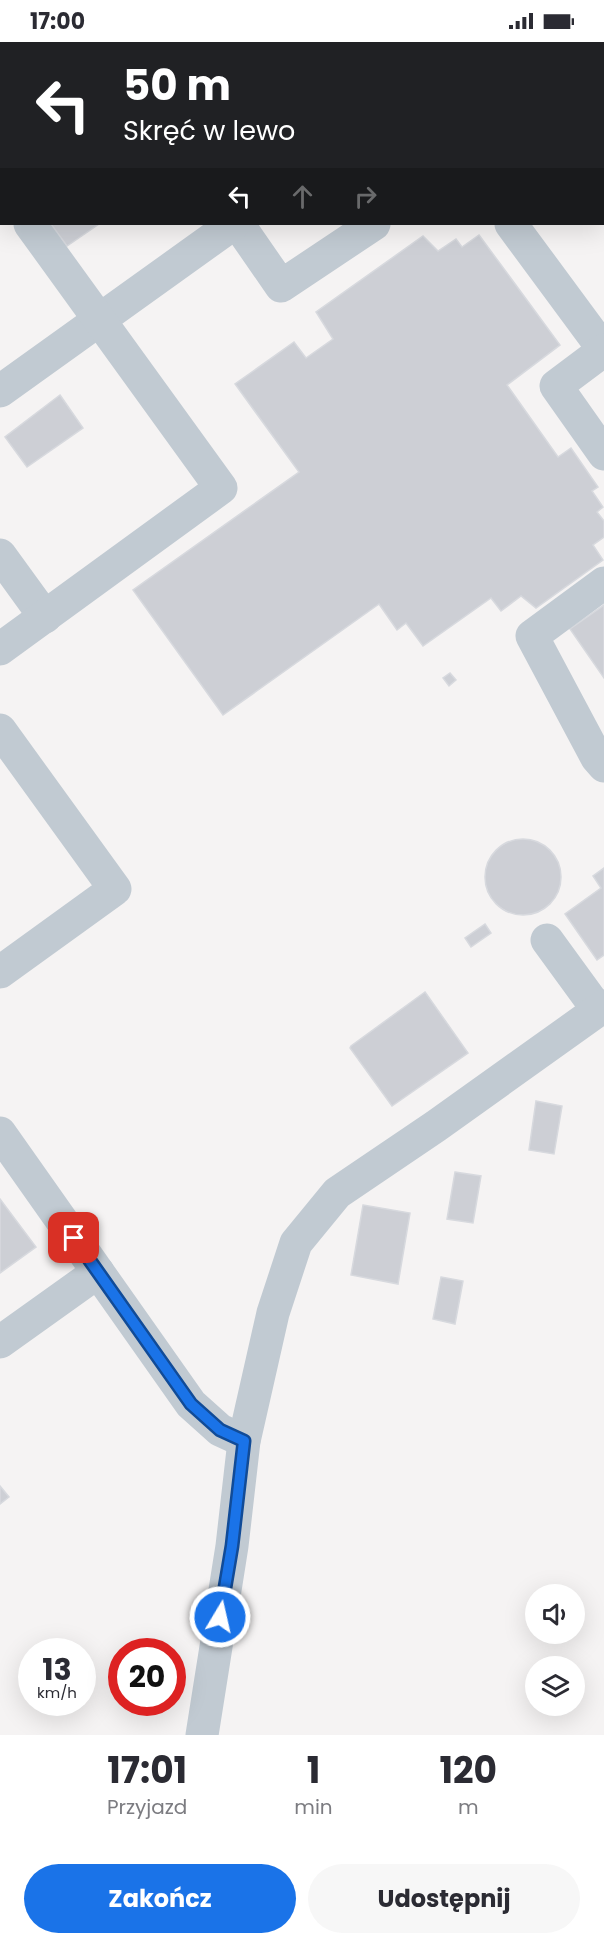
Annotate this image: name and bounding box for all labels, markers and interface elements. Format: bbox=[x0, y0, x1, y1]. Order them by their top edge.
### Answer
text: 17:00 bbox=[30, 6, 85, 37]
text: 50 m bbox=[123, 56, 231, 115]
icon: left bbox=[24, 66, 102, 144]
text: Skręć w lewo bbox=[123, 112, 295, 149]
icon: left bbox=[223, 180, 256, 213]
icon: ahead bbox=[286, 180, 319, 213]
icon: right bbox=[349, 180, 382, 213]
pin bbox=[48, 1212, 99, 1263]
icon: arrive bbox=[57, 1221, 90, 1254]
map controls bbox=[525, 1584, 585, 1716]
button: sound bbox=[525, 1584, 585, 1644]
position arrow bbox=[188, 1585, 252, 1649]
speed limit sign: 20 bbox=[108, 1638, 186, 1716]
text: 13 bbox=[42, 1648, 72, 1691]
button: layers bbox=[525, 1656, 585, 1716]
text: km/h bbox=[37, 1682, 77, 1703]
text: 17:01 bbox=[107, 1745, 187, 1796]
text: 1 bbox=[307, 1745, 320, 1796]
text: 120 bbox=[440, 1745, 497, 1796]
text: Przyjazd bbox=[107, 1793, 187, 1821]
text: min bbox=[294, 1793, 333, 1821]
text: m bbox=[458, 1793, 479, 1821]
button: Zakończ bbox=[24, 1864, 296, 1933]
button: Udostępnij bbox=[308, 1864, 580, 1933]

